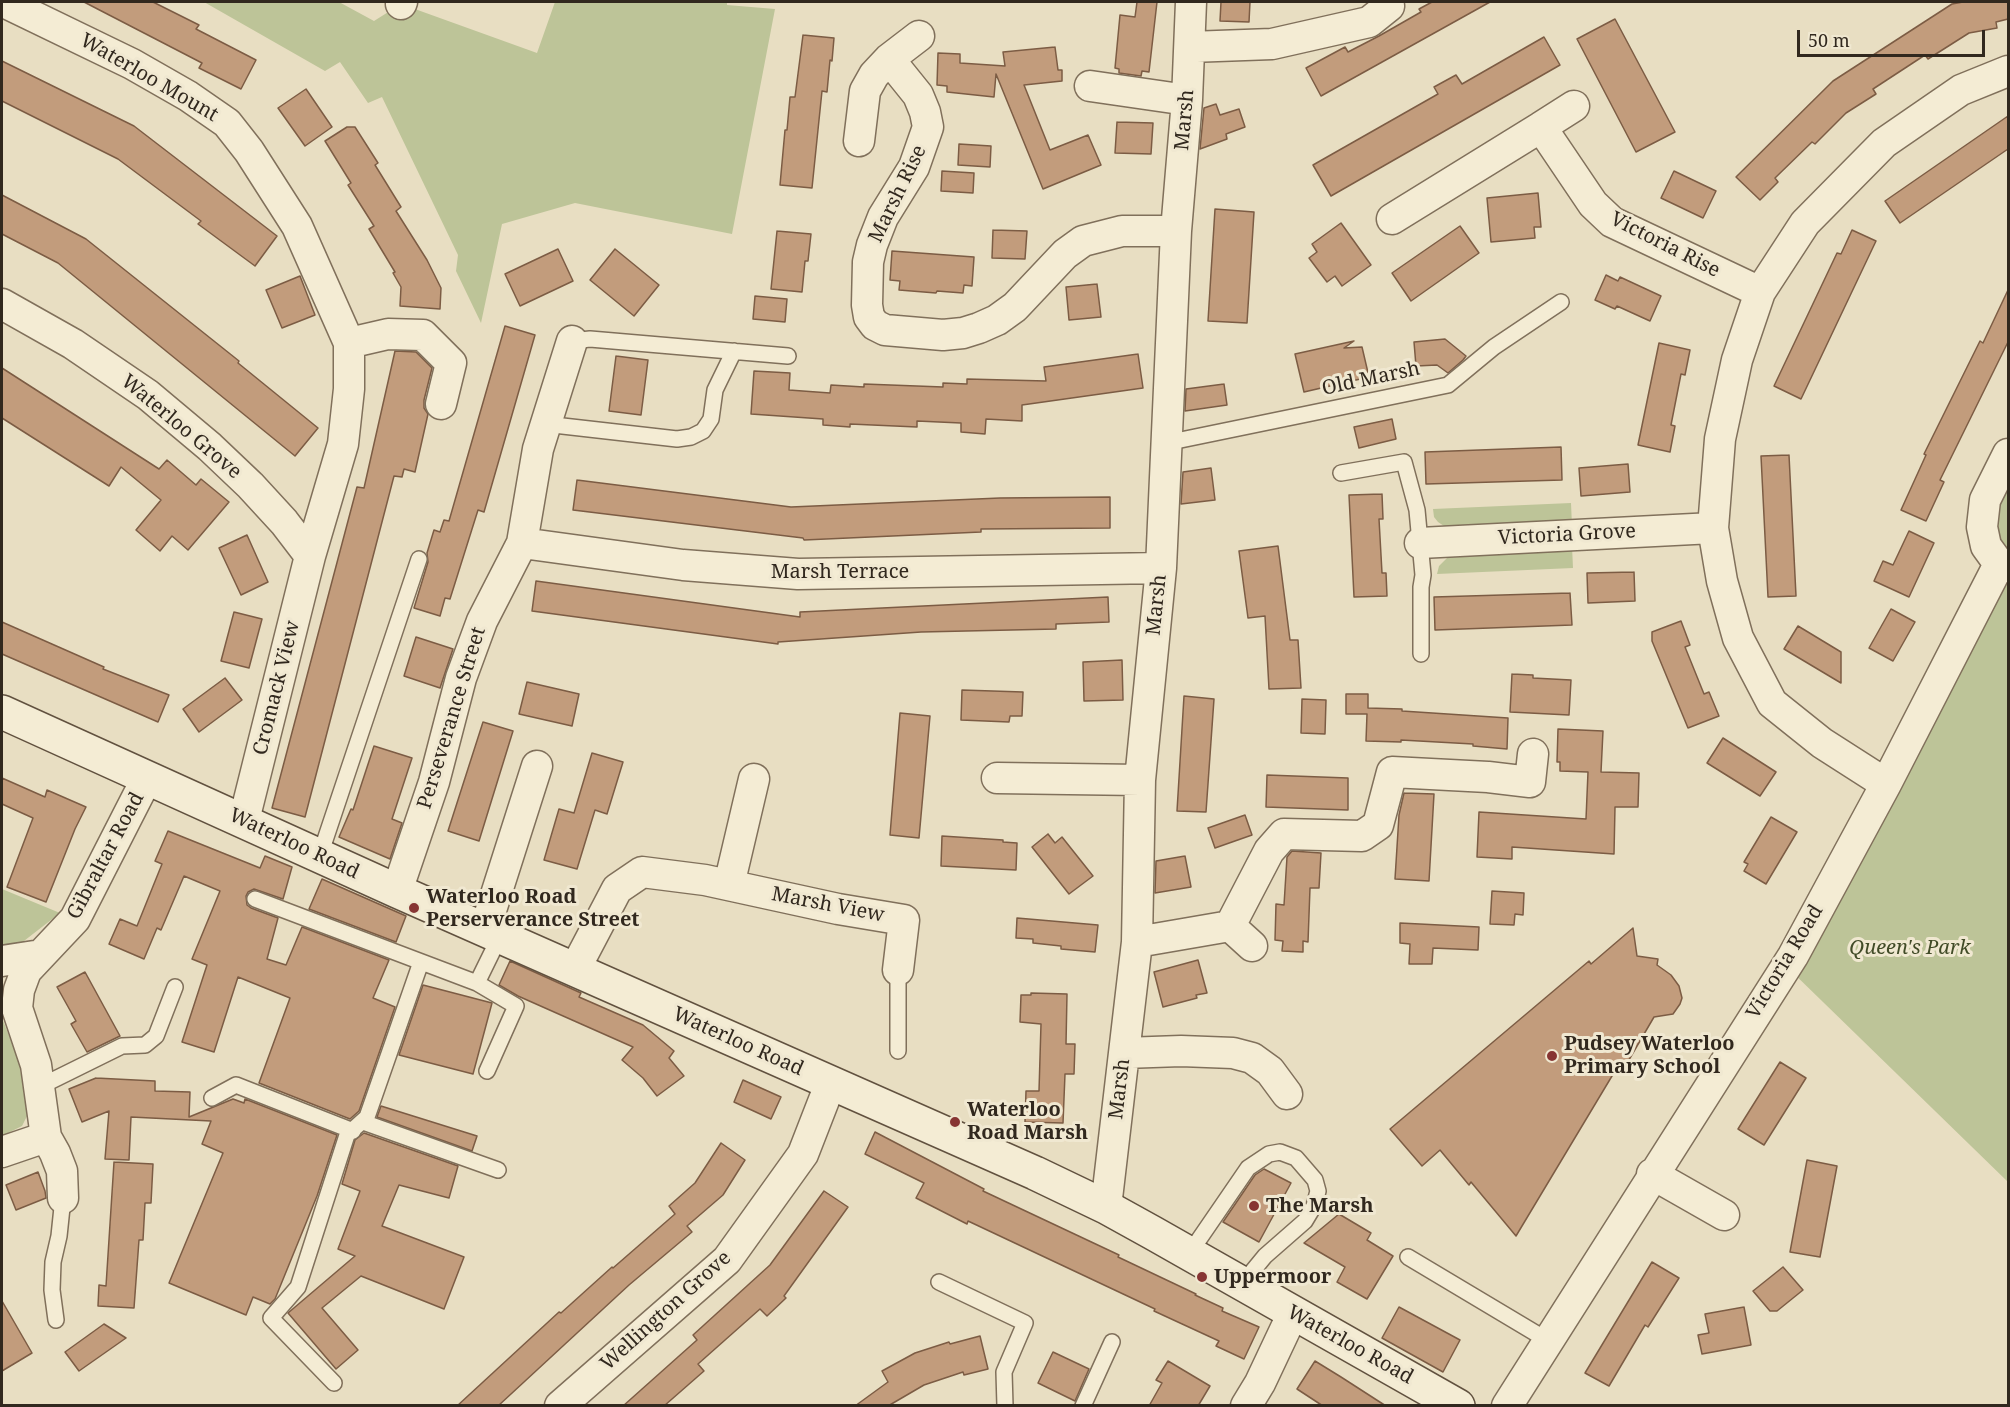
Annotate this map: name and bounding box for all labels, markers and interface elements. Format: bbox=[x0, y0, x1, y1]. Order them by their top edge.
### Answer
scale bar bbox=[1800, 18, 1988, 56]
text: 50 m bbox=[1808, 28, 1850, 52]
street label: Waterloo Mount bbox=[76, 29, 222, 127]
street label: Marsh bbox=[1170, 88, 1200, 152]
street label: Marsh Rise bbox=[864, 141, 932, 247]
street label: Victoria Rise bbox=[1606, 207, 1724, 283]
street label: Old Marsh bbox=[1320, 357, 1422, 401]
street label: Waterloo Grove bbox=[116, 370, 246, 484]
street label: Victoria Grove bbox=[1497, 519, 1637, 551]
street label: Marsh Terrace bbox=[771, 560, 909, 584]
street label: Marsh bbox=[1142, 573, 1172, 637]
street label: Cromack View bbox=[249, 618, 305, 758]
street label: Perseverance Street bbox=[413, 624, 491, 812]
street label: Gibraltar Road bbox=[62, 788, 150, 924]
street label: Waterloo Road bbox=[225, 803, 363, 885]
street label: Marsh View bbox=[770, 882, 886, 928]
place label: Waterloo Road Perserverance Street bbox=[426, 885, 639, 932]
marker: Waterloo Road Perserverance Street bbox=[407, 901, 421, 915]
street label: Victoria Road bbox=[1742, 901, 1828, 1023]
park label: Queen's Park bbox=[1849, 936, 1971, 960]
street label: Waterloo Road bbox=[669, 1002, 807, 1082]
place label: Pudsey Waterloo Primary School bbox=[1564, 1032, 1735, 1079]
marker: Pudsey Waterloo Primary School bbox=[1545, 1049, 1559, 1063]
street label: Marsh bbox=[1104, 1057, 1136, 1121]
place label: Waterloo Road Marsh bbox=[967, 1098, 1088, 1145]
marker: Waterloo Road Marsh bbox=[948, 1115, 962, 1129]
place label: The Marsh bbox=[1266, 1194, 1373, 1218]
marker: The Marsh bbox=[1247, 1199, 1261, 1213]
street label: Wellington Grove bbox=[596, 1246, 736, 1376]
place label: Uppermoor bbox=[1214, 1265, 1331, 1289]
marker: Uppermoor bbox=[1195, 1270, 1209, 1284]
street label: Waterloo Road bbox=[1283, 1300, 1417, 1390]

